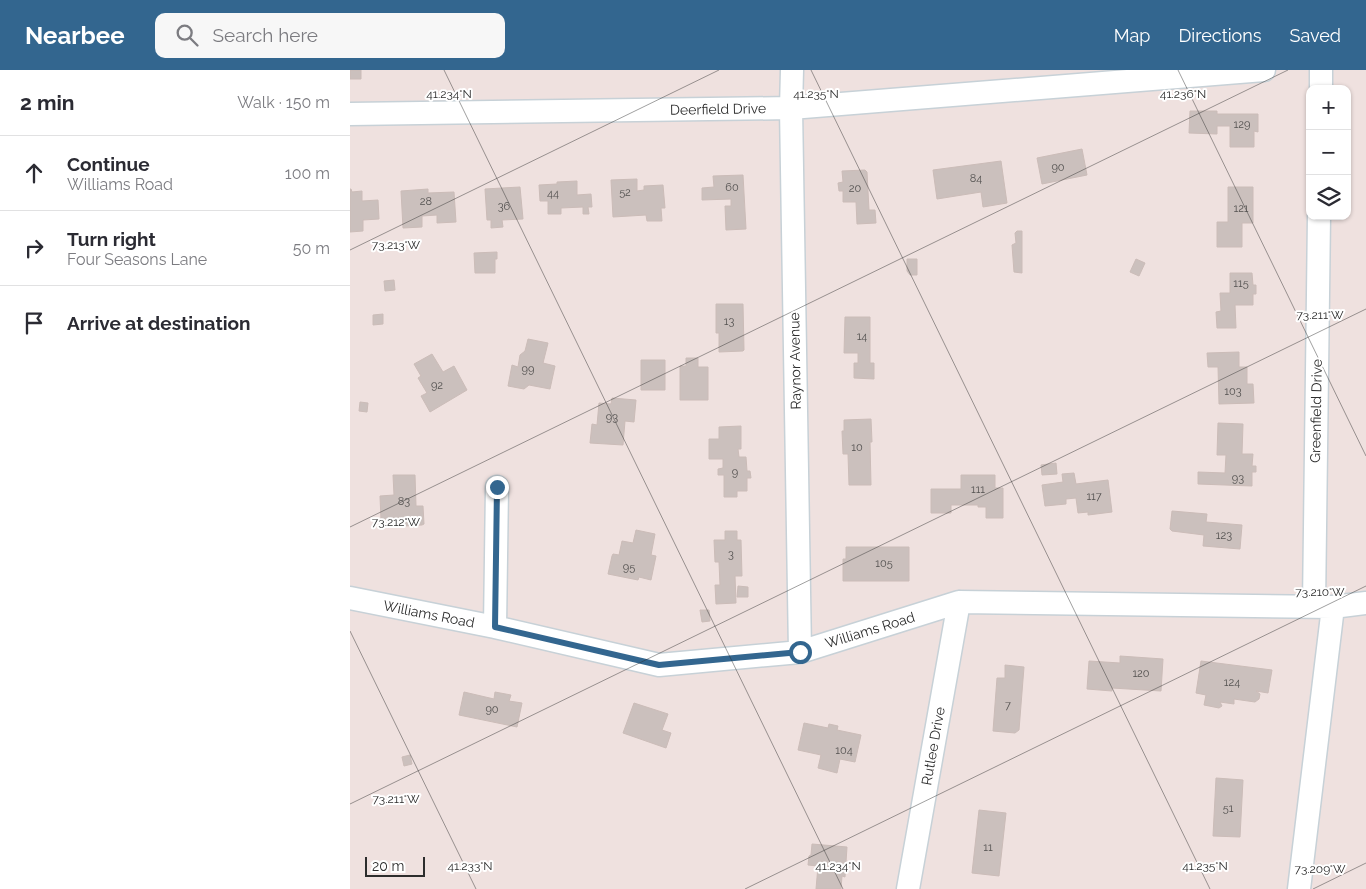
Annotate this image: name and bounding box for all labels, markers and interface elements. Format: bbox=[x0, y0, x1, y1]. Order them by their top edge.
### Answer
search box bbox=[155, 13, 505, 58]
text: Nearbee bbox=[25, 21, 125, 50]
icon: search bbox=[173, 21, 201, 49]
text: Search here bbox=[213, 24, 318, 46]
text: Map bbox=[1114, 25, 1150, 46]
text: Directions bbox=[1178, 25, 1262, 46]
text: Saved bbox=[1290, 25, 1341, 46]
map controls bbox=[1306, 85, 1351, 220]
button: + bbox=[1306, 85, 1351, 130]
text: 41.234°N bbox=[426, 87, 472, 101]
text: 41.235°N bbox=[793, 87, 839, 101]
text: 41.236°N bbox=[1160, 87, 1206, 101]
text: 2 min bbox=[20, 90, 74, 115]
text: Walk · 150 m bbox=[237, 93, 330, 112]
street label: Deerfield Drive bbox=[670, 100, 766, 118]
house number: 129 bbox=[1234, 118, 1250, 131]
button: − bbox=[1306, 130, 1351, 175]
text: Continue bbox=[67, 153, 150, 175]
icon: ahead bbox=[20, 159, 48, 187]
house number: 90 bbox=[1051, 161, 1065, 174]
text: 100 m bbox=[285, 164, 330, 183]
house number: 84 bbox=[970, 172, 982, 185]
text: Williams Road bbox=[67, 175, 173, 194]
button: layers bbox=[1306, 175, 1351, 220]
house number: 60 bbox=[725, 181, 739, 194]
house number: 20 bbox=[849, 182, 861, 195]
house number: 52 bbox=[619, 186, 631, 199]
house number: 44 bbox=[547, 187, 559, 200]
house number: 28 bbox=[420, 195, 432, 208]
house number: 36 bbox=[498, 200, 511, 213]
house number: 121 bbox=[1233, 202, 1249, 215]
text: Turn right bbox=[67, 228, 156, 250]
icon: right bbox=[20, 234, 48, 262]
text: 73.213°W bbox=[372, 238, 421, 252]
text: 50 m bbox=[293, 239, 330, 258]
text: Four Seasons Lane bbox=[67, 250, 207, 269]
house number: 115 bbox=[1233, 277, 1249, 290]
text: 73.211°W bbox=[1296, 308, 1344, 322]
icon: arrive bbox=[20, 309, 48, 337]
text: Arrive at destination bbox=[67, 312, 251, 334]
street label: Raynor Avenue bbox=[786, 312, 804, 410]
house number: 13 bbox=[724, 315, 734, 328]
house number: 14 bbox=[857, 330, 867, 343]
street label: Greenfield Drive bbox=[1307, 359, 1325, 463]
house number: 99 bbox=[522, 363, 534, 376]
house number: 92 bbox=[431, 379, 443, 392]
house number: 103 bbox=[1224, 385, 1242, 398]
house number: 93 bbox=[606, 411, 618, 424]
house number: 10 bbox=[851, 441, 863, 454]
house number: 9 bbox=[732, 466, 738, 479]
house number: 93 bbox=[1232, 472, 1244, 485]
route end bbox=[486, 476, 509, 499]
house number: 111 bbox=[971, 483, 985, 496]
house number: 117 bbox=[1086, 490, 1102, 503]
house number: 83 bbox=[398, 495, 410, 508]
text: 73.212°W bbox=[372, 515, 421, 529]
house number: 123 bbox=[1216, 529, 1232, 542]
house number: 3 bbox=[728, 548, 734, 561]
house number: 105 bbox=[875, 557, 893, 570]
house number: 95 bbox=[623, 561, 635, 574]
text: 73.210°W bbox=[1295, 585, 1345, 599]
street label: Williams Road bbox=[382, 597, 476, 631]
street label: Williams Road bbox=[823, 609, 917, 651]
route start bbox=[789, 641, 812, 664]
house number: 120 bbox=[1132, 667, 1150, 680]
house number: 124 bbox=[1224, 676, 1240, 689]
house number: 7 bbox=[1005, 699, 1011, 712]
house number: 90 bbox=[485, 703, 499, 716]
street label: Rutlee Drive bbox=[918, 706, 948, 786]
house number: 104 bbox=[835, 744, 853, 757]
text: 73.211°W bbox=[372, 792, 420, 806]
house number: 51 bbox=[1223, 802, 1234, 815]
house number: 11 bbox=[983, 841, 993, 854]
scale bar bbox=[365, 854, 425, 877]
text: 20 m bbox=[372, 858, 404, 874]
text: 41.233°N bbox=[447, 859, 493, 873]
text: 41.234°N bbox=[815, 859, 861, 873]
text: 41.235°N bbox=[1182, 859, 1228, 873]
text: 73.209°W bbox=[1294, 862, 1346, 876]

